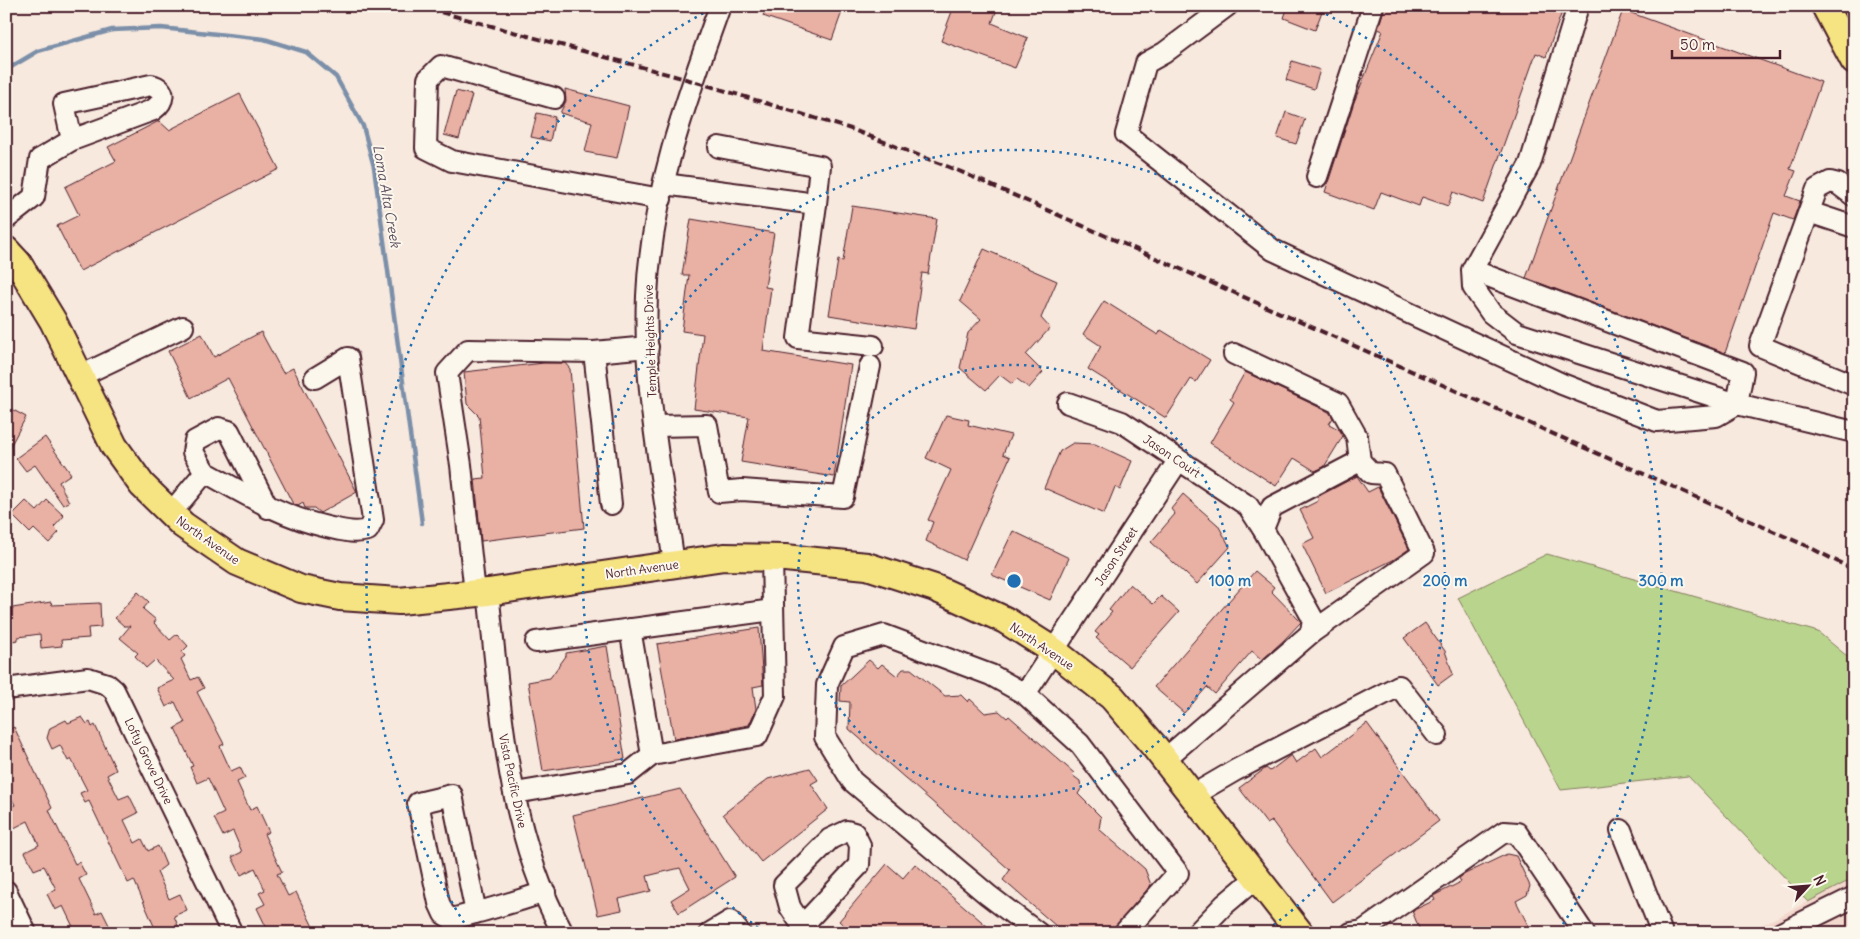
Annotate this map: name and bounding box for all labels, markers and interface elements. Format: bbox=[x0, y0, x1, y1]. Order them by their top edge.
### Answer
scale bar bbox=[1672, 28, 1780, 60]
text: 50 m bbox=[1680, 35, 1715, 54]
water label: Loma Alta Creek bbox=[369, 143, 405, 249]
street label: Temple Heights Drive bbox=[641, 284, 659, 398]
street label: Jason Court bbox=[1141, 431, 1203, 481]
street label: North Avenue bbox=[173, 513, 243, 567]
street label: Jason Street bbox=[1091, 524, 1141, 588]
street label: North Avenue bbox=[604, 556, 680, 582]
text: 100 m bbox=[1209, 571, 1251, 590]
text: 200 m bbox=[1423, 571, 1467, 590]
text: 300 m bbox=[1639, 571, 1684, 590]
centre of rings bbox=[1005, 572, 1023, 590]
street label: North Avenue bbox=[1007, 619, 1077, 673]
street label: Lofty Grove Drive bbox=[122, 715, 176, 807]
street label: Vista Pacific Drive bbox=[496, 733, 530, 829]
north arrow bbox=[1782, 862, 1832, 912]
text: N bbox=[1809, 872, 1830, 889]

